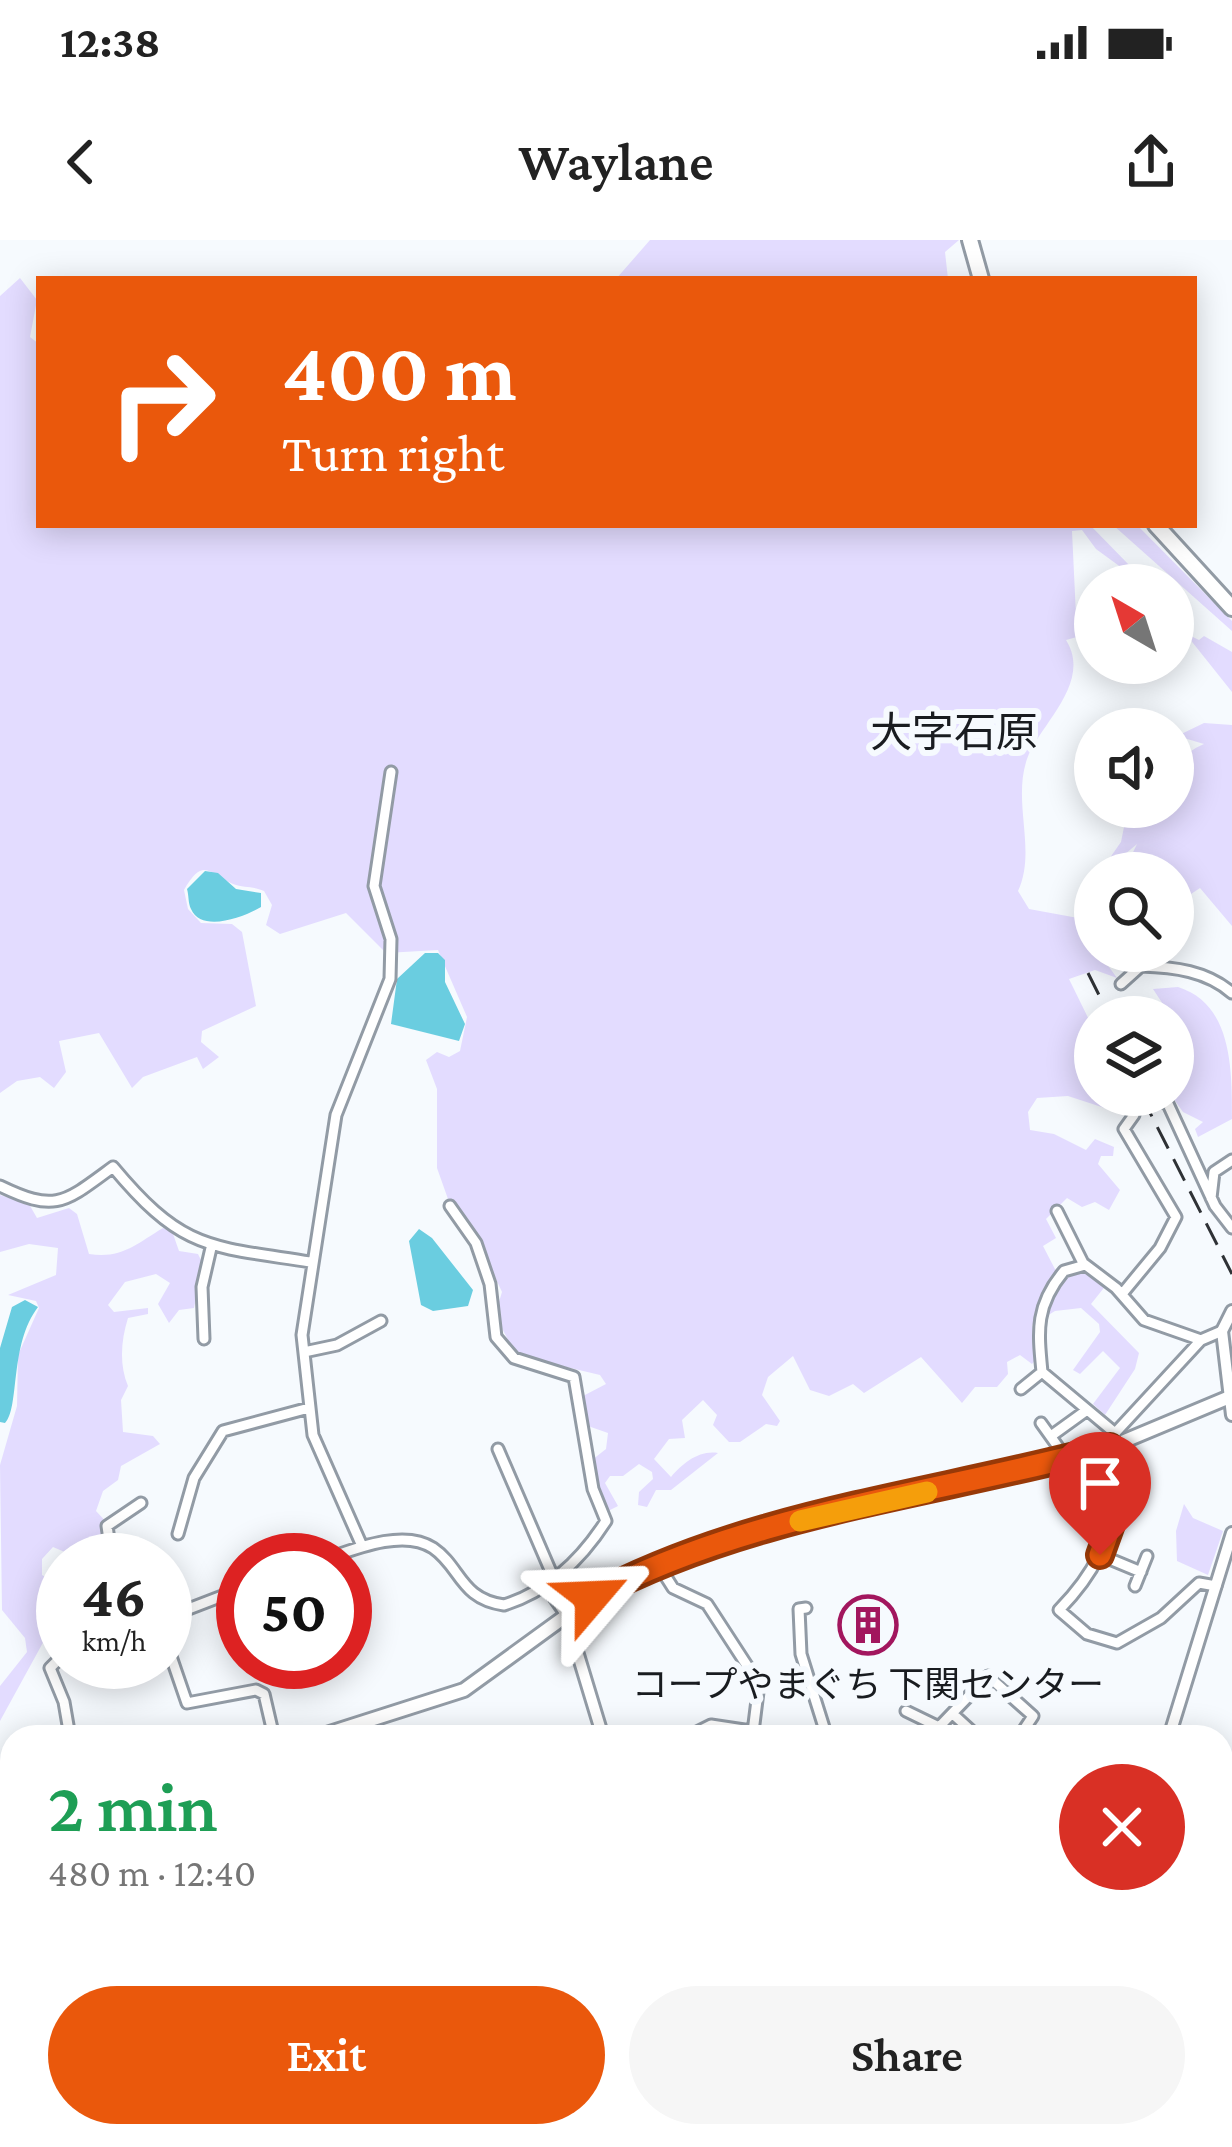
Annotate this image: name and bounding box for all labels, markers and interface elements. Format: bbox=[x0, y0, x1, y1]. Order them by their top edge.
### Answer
text: 12:38 bbox=[60, 17, 160, 67]
icon: back bbox=[48, 129, 114, 195]
icon: share bbox=[1118, 129, 1184, 195]
text: Waylane bbox=[519, 132, 713, 192]
icon: right bbox=[84, 324, 240, 480]
text: 400 m bbox=[282, 325, 517, 418]
text: Turn right bbox=[282, 423, 504, 483]
north arrow bbox=[1074, 564, 1194, 684]
map controls bbox=[1074, 564, 1194, 1116]
button: sound bbox=[1074, 708, 1194, 828]
district label: 大字石原 bbox=[870, 709, 1038, 756]
button: search bbox=[1074, 852, 1194, 972]
button: layers bbox=[1074, 996, 1194, 1116]
pin bbox=[1049, 1432, 1151, 1555]
icon: arrive bbox=[1067, 1450, 1133, 1516]
speed limit sign: 50 bbox=[216, 1533, 372, 1689]
position arrow bbox=[529, 1534, 655, 1660]
text: 46 bbox=[81, 1562, 147, 1629]
building icon: コープやまぐち 下関センター bbox=[837, 1594, 899, 1656]
text: km/h bbox=[82, 1624, 146, 1657]
place label: コープやまぐち 下関センター bbox=[632, 1665, 1104, 1705]
button: close bbox=[1059, 1764, 1185, 1890]
text: 2 min bbox=[48, 1766, 218, 1846]
text: 480 m · 12:40 bbox=[48, 1851, 256, 1894]
button: Exit bbox=[48, 1986, 605, 2124]
button: Share bbox=[629, 1986, 1185, 2124]

